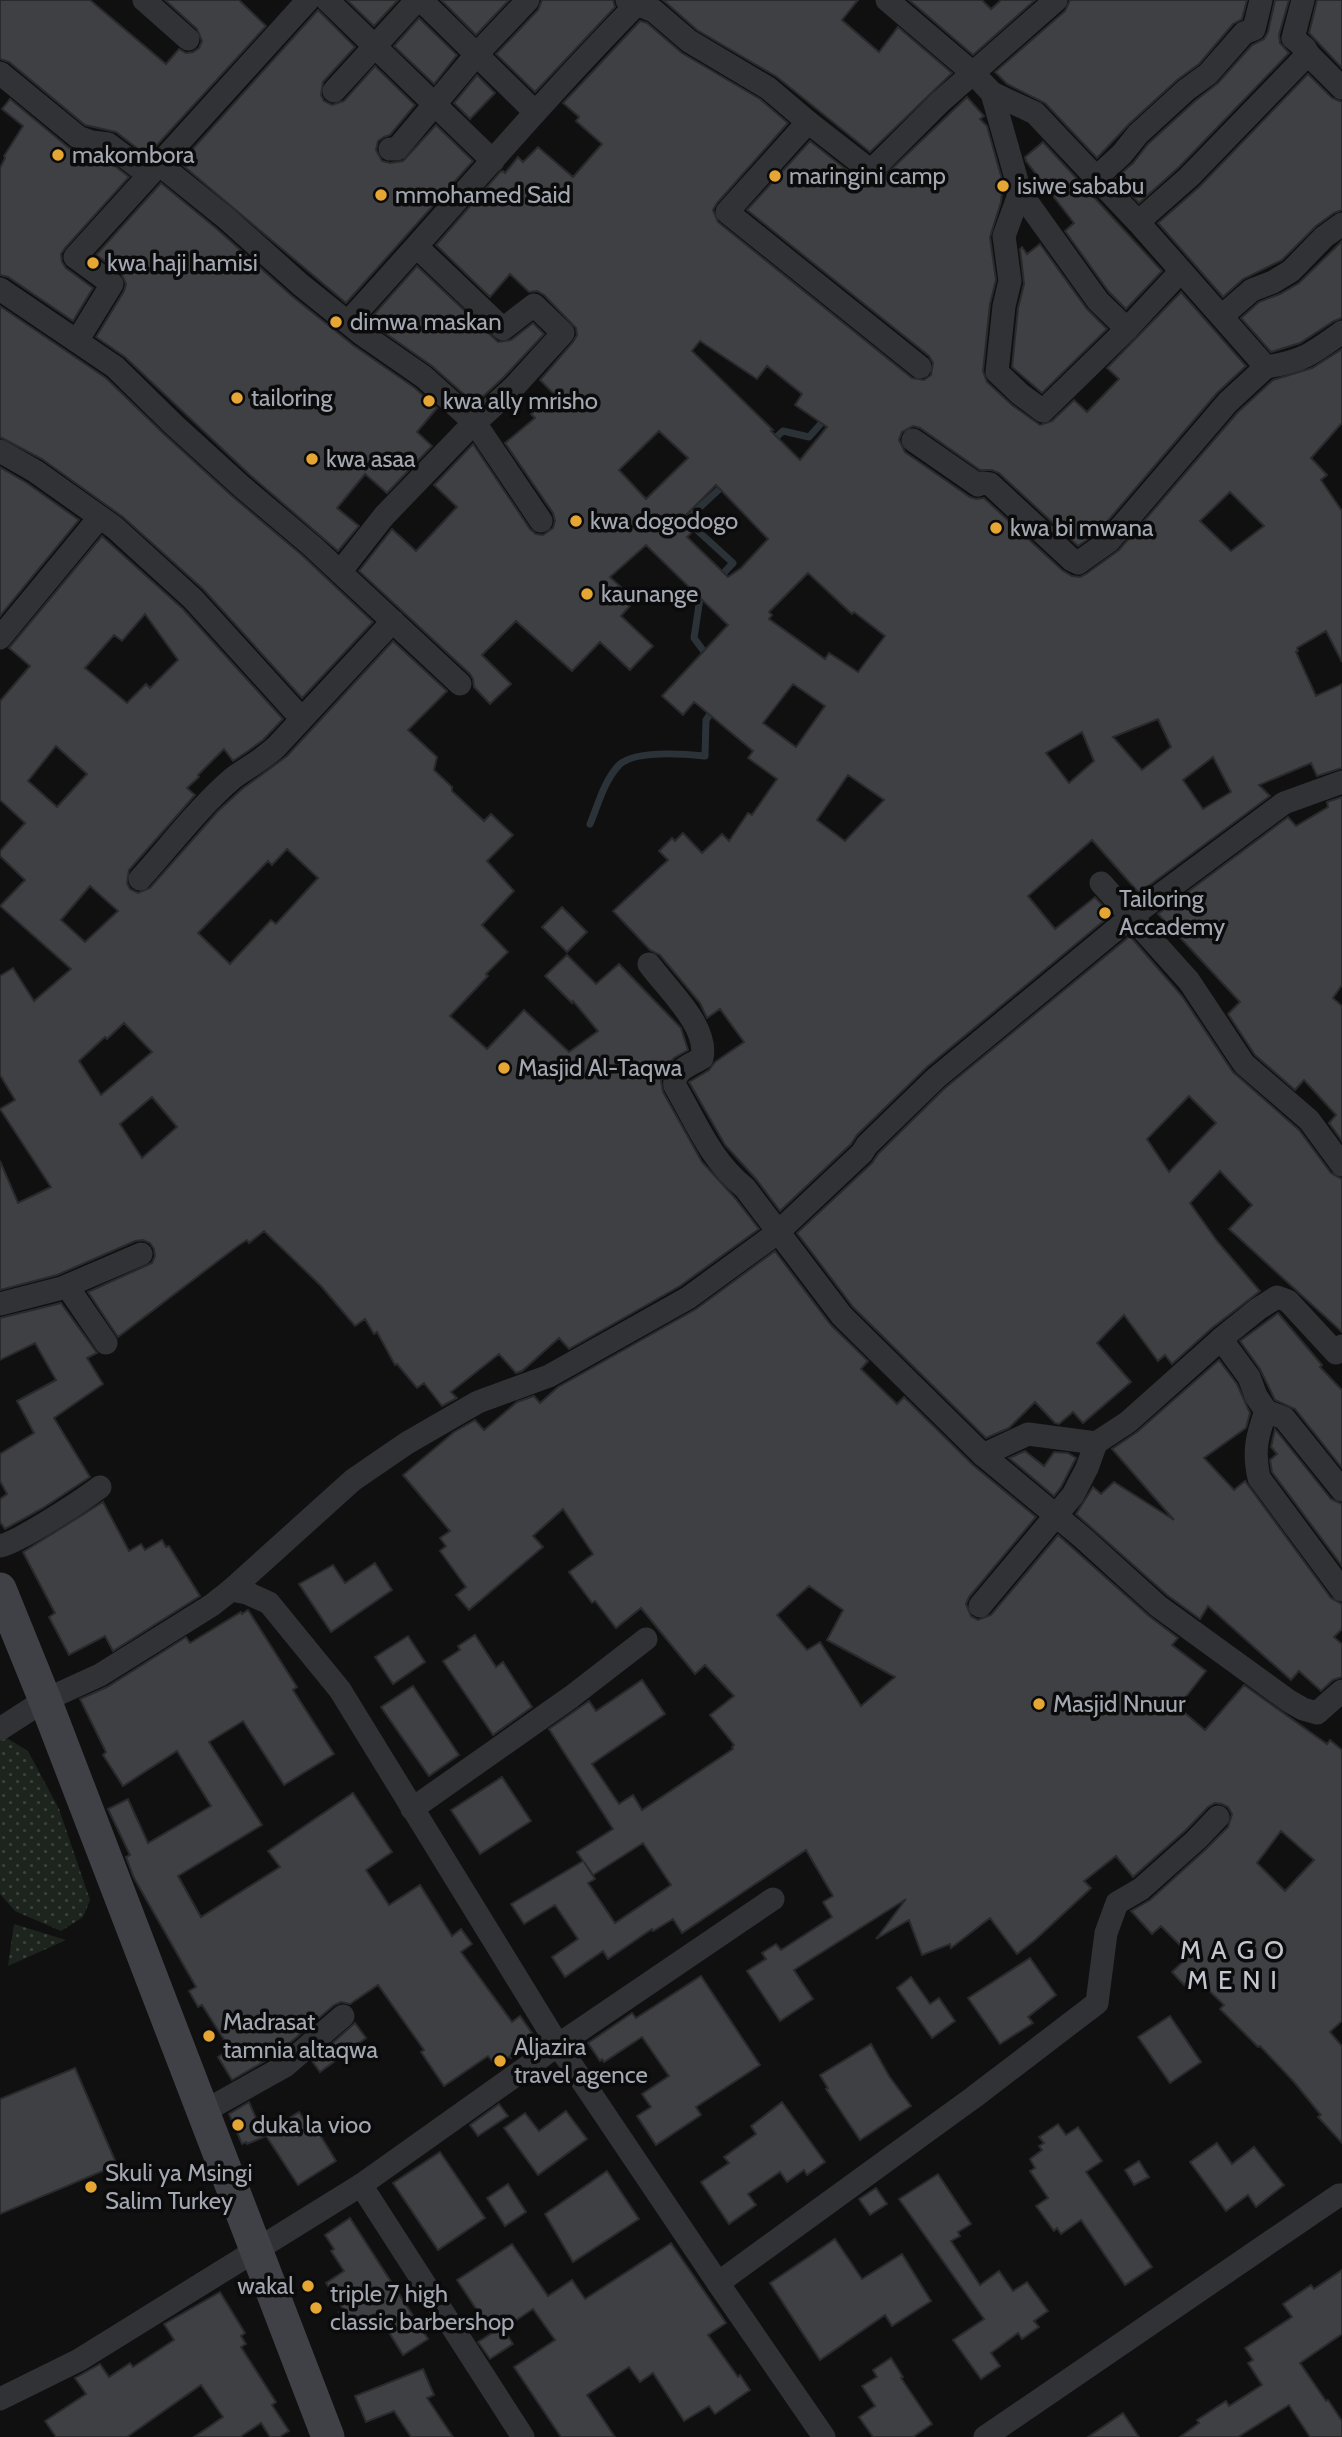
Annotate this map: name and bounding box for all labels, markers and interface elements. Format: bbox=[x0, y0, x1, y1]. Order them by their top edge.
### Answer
place label: makombora bbox=[72, 140, 195, 169]
marker: makombora bbox=[50, 147, 66, 163]
place label: maringini camp bbox=[789, 161, 946, 190]
marker: maringini camp bbox=[767, 168, 783, 184]
place label: isiwe sababu bbox=[1017, 171, 1144, 200]
marker: isiwe sababu bbox=[995, 178, 1011, 194]
place label: mmohamed Said bbox=[395, 180, 571, 209]
marker: mmohamed Said bbox=[373, 187, 389, 203]
place label: kwa haji hamisi bbox=[107, 248, 258, 277]
marker: kwa haji hamisi bbox=[85, 255, 101, 271]
place label: dimwa maskan bbox=[350, 307, 502, 336]
marker: dimwa maskan bbox=[328, 314, 344, 330]
place label: tailoring bbox=[251, 383, 334, 412]
place label: kwa ally mrisho bbox=[443, 386, 598, 415]
marker: tailoring bbox=[229, 390, 245, 406]
marker: kwa ally mrisho bbox=[421, 393, 437, 409]
place label: kwa asaa bbox=[326, 444, 416, 473]
marker: kwa asaa bbox=[304, 451, 320, 467]
place label: kwa dogodogo bbox=[590, 506, 738, 535]
marker: kwa dogodogo bbox=[568, 513, 584, 529]
place label: kwa bi mwana bbox=[1010, 513, 1154, 542]
marker: kwa bi mwana bbox=[988, 520, 1004, 536]
place label: kaunange bbox=[601, 579, 698, 608]
marker: kaunange bbox=[579, 586, 595, 602]
place label: Tailoring Accademy bbox=[1119, 884, 1225, 941]
marker: Tailoring Accademy bbox=[1097, 905, 1113, 921]
place label: Masjid Al-Taqwa bbox=[518, 1053, 683, 1082]
marker: Masjid Al-Taqwa bbox=[496, 1060, 512, 1076]
place label: Masjid Nnuur bbox=[1053, 1689, 1186, 1718]
marker: Masjid Nnuur bbox=[1031, 1696, 1047, 1712]
district label: M A G O M E N I bbox=[1180, 1934, 1286, 1996]
place label: Madrasat tamnia altaqwa bbox=[223, 2007, 378, 2064]
marker: Madrasat tamnia altaqwa bbox=[201, 2028, 217, 2044]
place label: Aljazira travel agence bbox=[514, 2032, 648, 2089]
marker: Aljazira travel agence bbox=[492, 2053, 508, 2069]
place label: duka la vioo bbox=[252, 2110, 371, 2139]
marker: duka la vioo bbox=[230, 2117, 246, 2133]
place label: Skuli ya Msingi Salim Turkey bbox=[105, 2158, 253, 2215]
marker: Skuli ya Msingi Salim Turkey bbox=[83, 2179, 99, 2195]
place label: wakal bbox=[237, 2271, 294, 2300]
marker: wakal bbox=[300, 2278, 316, 2294]
place label: triple 7 high classic barbershop bbox=[330, 2279, 514, 2336]
marker: triple 7 high classic barbershop bbox=[308, 2300, 324, 2316]

